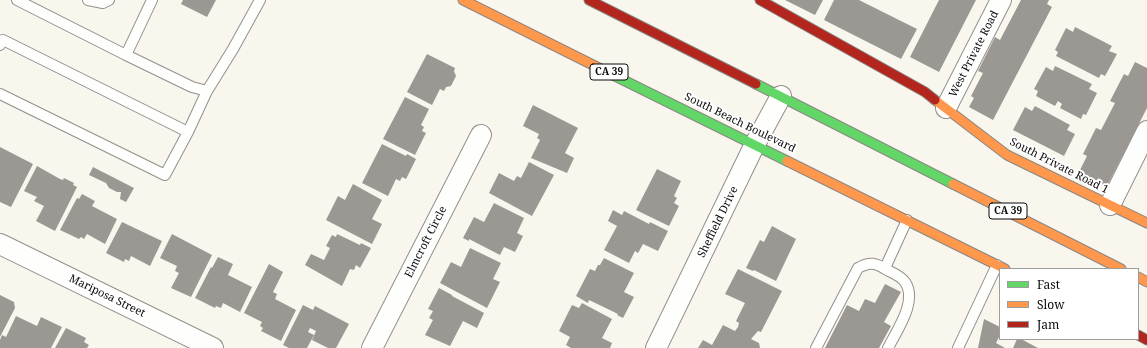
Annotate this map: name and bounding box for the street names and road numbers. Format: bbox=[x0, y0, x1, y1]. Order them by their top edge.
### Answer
street label: West Private Road bbox=[946, 8, 1002, 100]
road number: CA 39 bbox=[590, 64, 628, 80]
street label: South Beach Boulevard bbox=[682, 90, 798, 156]
street label: South Private Road 1 bbox=[1007, 135, 1111, 197]
street label: Sheffield Drive bbox=[695, 184, 741, 260]
road number: CA 39 bbox=[989, 203, 1027, 219]
street label: Elmcroft Circle bbox=[402, 204, 450, 280]
street label: Mariposa Street bbox=[67, 272, 147, 320]

